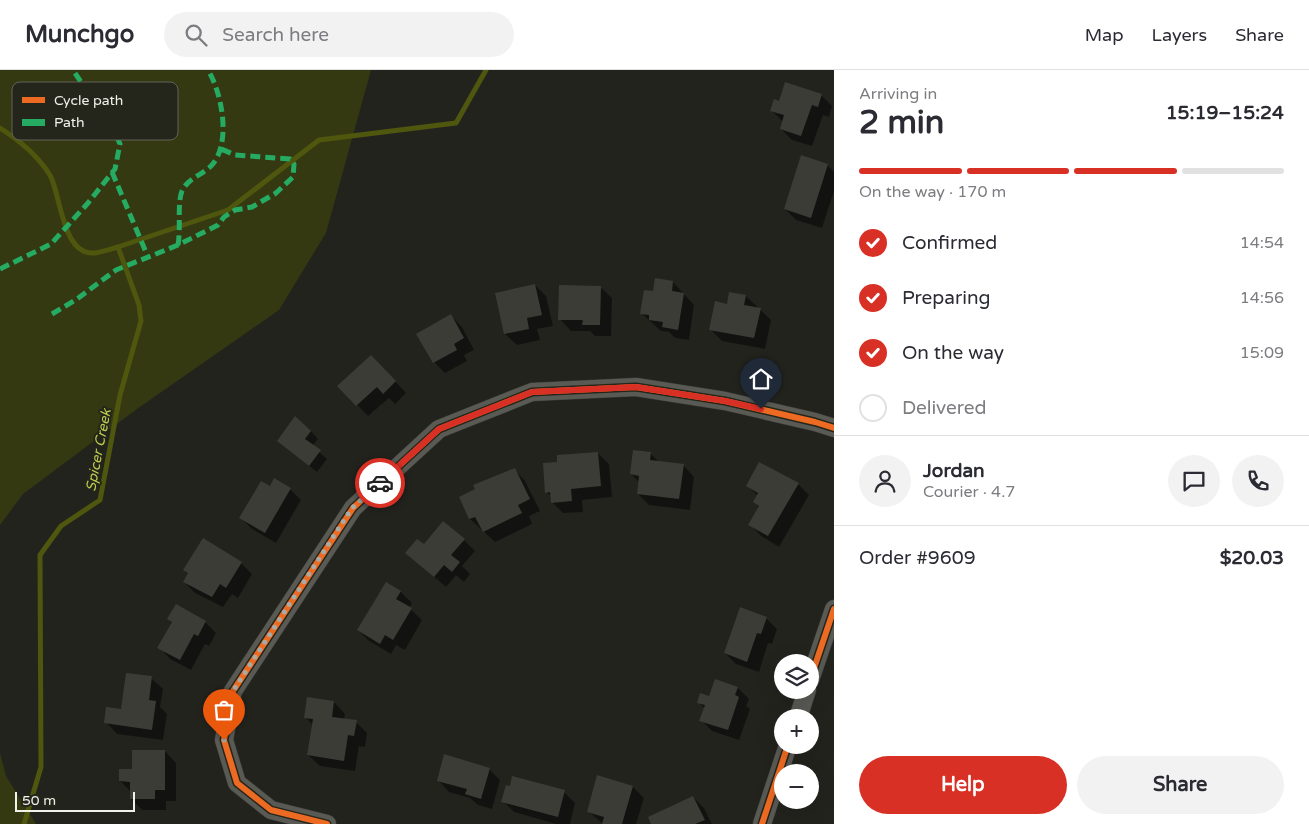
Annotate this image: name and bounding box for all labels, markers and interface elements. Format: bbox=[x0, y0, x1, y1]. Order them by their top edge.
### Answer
search box bbox=[164, 12, 514, 57]
text: Munchgo bbox=[25, 20, 134, 49]
icon: search bbox=[182, 21, 210, 49]
text: Search here bbox=[222, 24, 329, 46]
text: Map bbox=[1085, 24, 1124, 46]
text: Layers bbox=[1152, 24, 1207, 46]
text: Share bbox=[1235, 24, 1284, 46]
legend bbox=[12, 82, 178, 140]
text: Arriving in bbox=[859, 84, 937, 104]
text: Cycle path bbox=[54, 92, 123, 109]
text: 15:19–15:24 bbox=[1166, 102, 1284, 124]
text: 2 min bbox=[859, 104, 944, 142]
text: Path bbox=[54, 114, 85, 131]
text: On the way · 170 m bbox=[859, 182, 1006, 202]
icon: check bbox=[859, 229, 887, 257]
text: Confirmed bbox=[902, 232, 997, 254]
text: 14:54 bbox=[1240, 233, 1284, 253]
icon: check bbox=[859, 284, 887, 312]
text: Preparing bbox=[902, 287, 991, 309]
text: 14:56 bbox=[1240, 288, 1284, 308]
icon: check bbox=[859, 339, 887, 367]
text: On the way bbox=[902, 342, 1004, 364]
text: 15:09 bbox=[1240, 343, 1284, 363]
pin bbox=[740, 358, 782, 409]
icon: home bbox=[747, 365, 775, 393]
text: Delivered bbox=[902, 397, 987, 419]
water label: Spicer Creek bbox=[82, 406, 115, 493]
button: person bbox=[859, 455, 911, 507]
button: chat bbox=[1168, 455, 1220, 507]
button: phone bbox=[1232, 455, 1284, 507]
courier bbox=[355, 458, 405, 508]
text: Jordan bbox=[923, 460, 985, 482]
icon: car bbox=[366, 469, 394, 497]
text: Courier · 4.7 bbox=[923, 482, 1015, 502]
text: Order #9609 bbox=[859, 547, 976, 569]
text: $20.03 bbox=[1220, 547, 1284, 569]
map controls bbox=[774, 654, 819, 809]
button: layers bbox=[774, 654, 819, 699]
pin bbox=[203, 689, 245, 740]
icon: bag bbox=[210, 696, 238, 724]
button: + bbox=[774, 709, 819, 754]
button: Help bbox=[859, 756, 1067, 814]
button: Share bbox=[1077, 756, 1284, 814]
button: − bbox=[774, 764, 819, 809]
scale bar bbox=[15, 789, 135, 812]
text: 50 m bbox=[22, 792, 56, 809]

